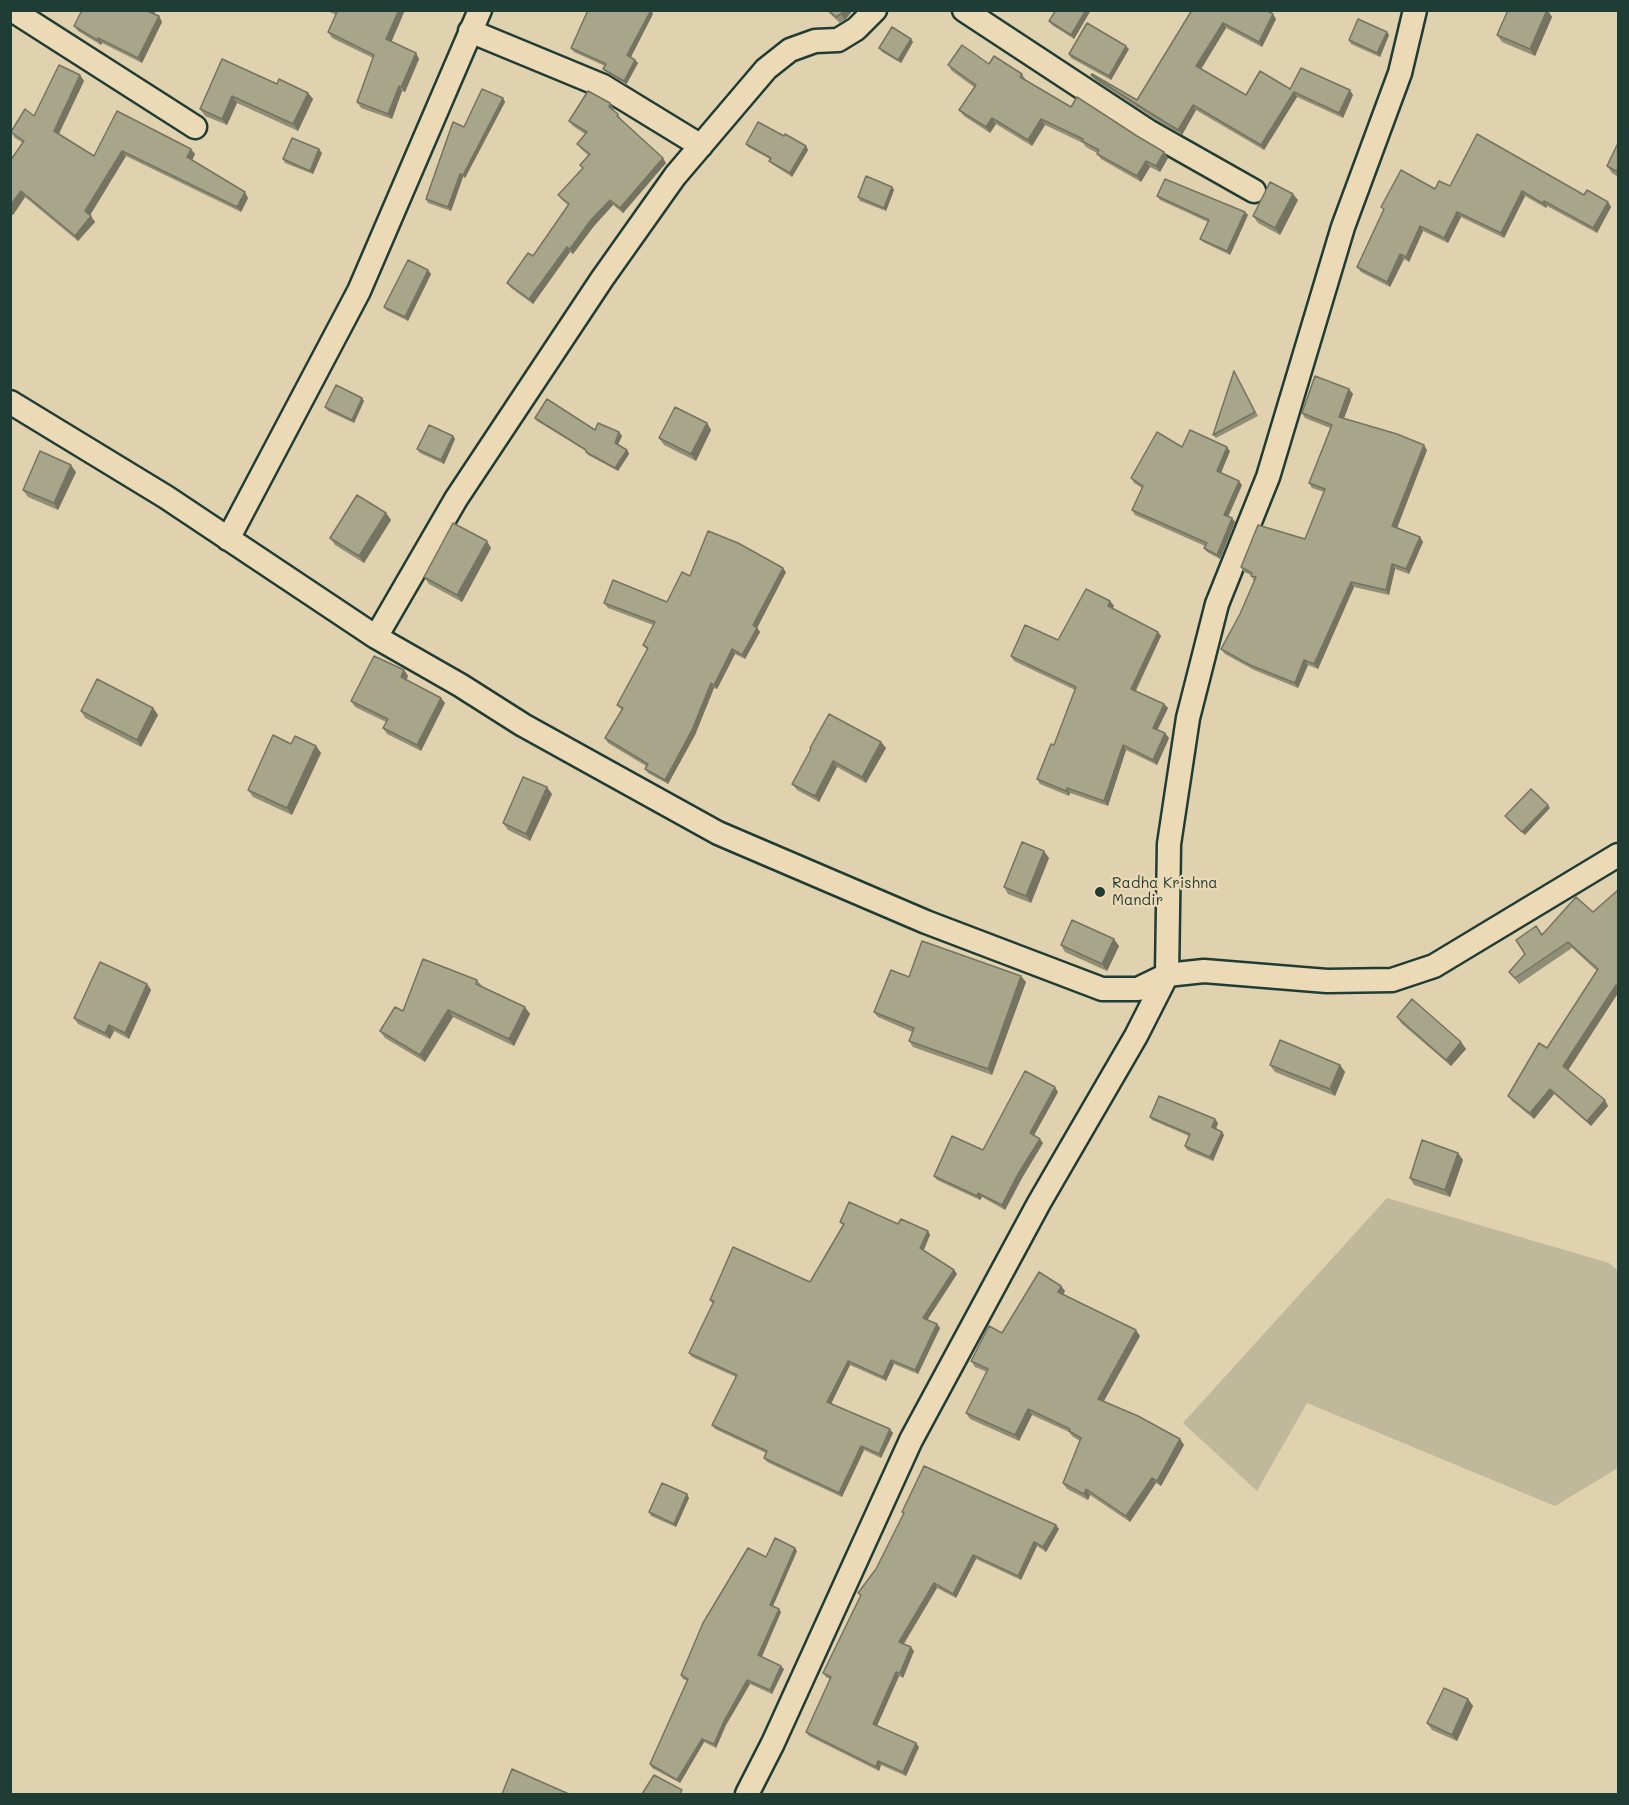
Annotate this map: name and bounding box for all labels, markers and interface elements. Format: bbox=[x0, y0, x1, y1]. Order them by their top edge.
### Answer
place label: Radha Krishna Mandir bbox=[1112, 874, 1218, 909]
marker: Radha Krishna Mandir bbox=[1093, 885, 1107, 899]

